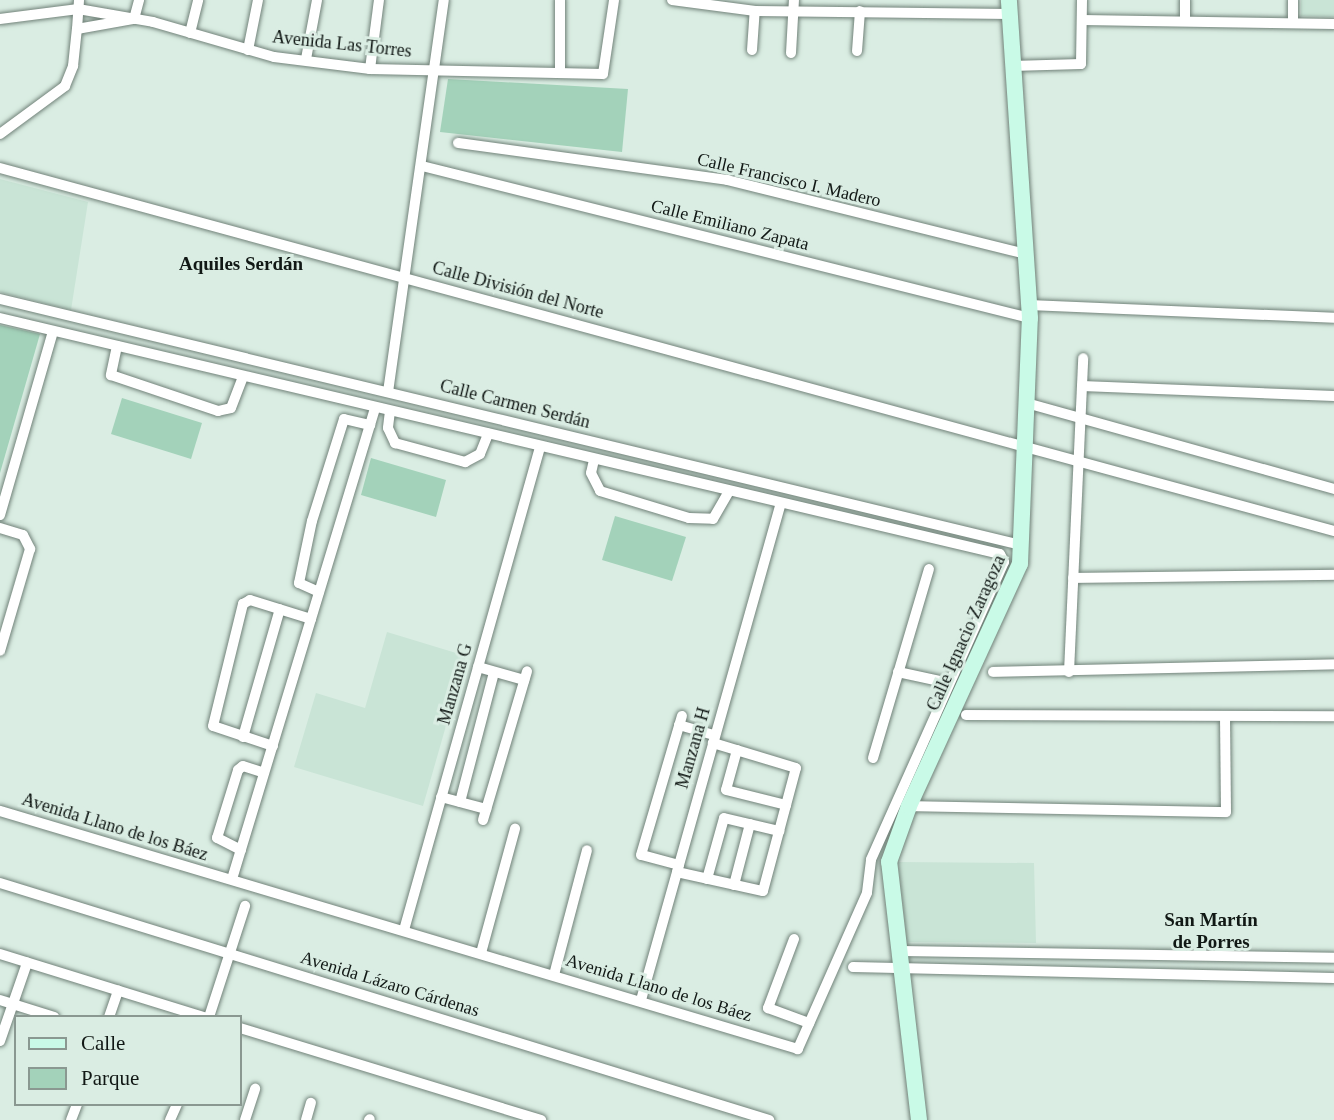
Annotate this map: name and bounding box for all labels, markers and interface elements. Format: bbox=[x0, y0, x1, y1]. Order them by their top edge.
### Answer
street label: Avenida Las Torres bbox=[271, 26, 413, 62]
street label: Calle Francisco I. Madero bbox=[695, 148, 883, 212]
street label: Calle Emiliano Zapata bbox=[649, 195, 811, 255]
district label: Aquiles Serdán bbox=[179, 253, 303, 275]
street label: Calle División del Norte bbox=[430, 257, 606, 323]
street label: Calle Carmen Serdán bbox=[438, 375, 592, 433]
street label: Calle Ignacio Zaragoza bbox=[922, 552, 1010, 714]
street label: Manzana G bbox=[433, 641, 477, 727]
street label: Manzana H bbox=[671, 705, 715, 791]
street label: Avenida Llano de los Báez bbox=[19, 788, 211, 866]
district label: San Martín de Porres bbox=[1164, 909, 1258, 953]
street label: Avenida Lázaro Cárdenas bbox=[298, 947, 482, 1021]
street label: Avenida Llano de los Báez bbox=[563, 949, 755, 1027]
legend bbox=[14, 1015, 242, 1106]
text: Calle bbox=[81, 1031, 125, 1055]
text: Parque bbox=[81, 1066, 139, 1090]

